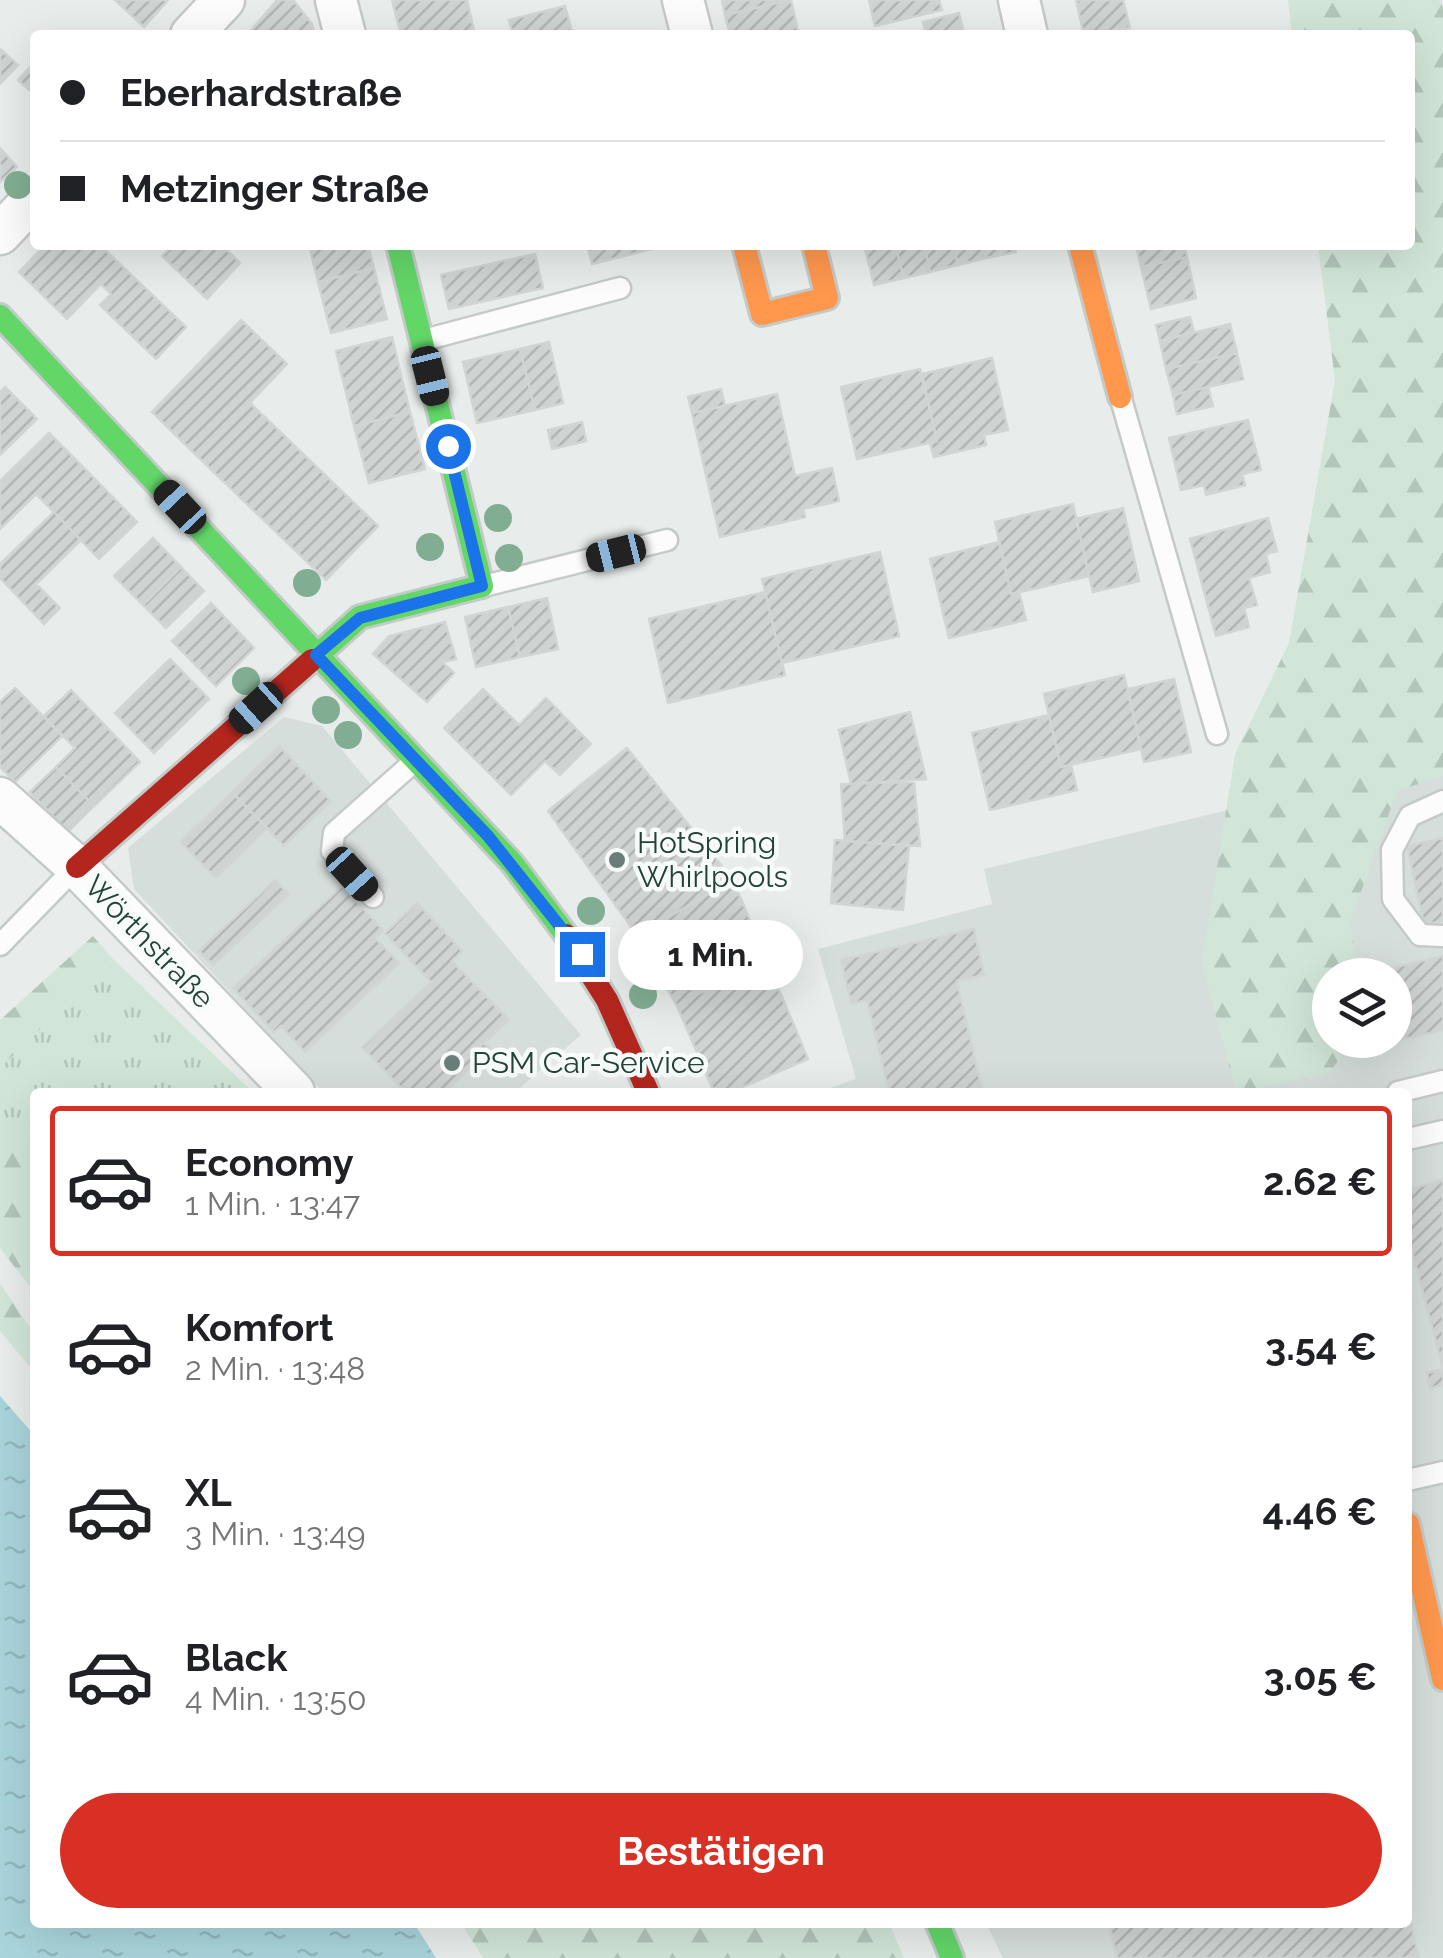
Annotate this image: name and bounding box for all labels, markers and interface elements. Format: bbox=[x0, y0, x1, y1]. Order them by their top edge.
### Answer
text: Eberhardstraße bbox=[120, 70, 402, 115]
text: Metzinger Straße bbox=[120, 166, 429, 211]
car bbox=[408, 343, 452, 409]
route start bbox=[426, 424, 471, 469]
car bbox=[149, 475, 211, 539]
car bbox=[583, 531, 649, 575]
car bbox=[224, 677, 288, 739]
place label: HotSpring Whirlpools bbox=[637, 825, 788, 894]
car bbox=[321, 842, 383, 906]
marker: HotSpring Whirlpools bbox=[606, 849, 628, 871]
street label: Wörthstraße bbox=[77, 868, 221, 1015]
callout: 1 Min. bbox=[617, 919, 802, 989]
route end bbox=[560, 932, 605, 977]
text: 1 Min. bbox=[668, 936, 753, 973]
map controls bbox=[1312, 958, 1412, 1058]
button: layers bbox=[1312, 958, 1412, 1058]
place label: PSM Car-Service bbox=[472, 1045, 705, 1080]
marker: PSM Car-Service bbox=[441, 1052, 463, 1074]
icon: car bbox=[65, 1136, 155, 1226]
text: Economy bbox=[185, 1140, 354, 1185]
text: 2.62 € bbox=[1263, 1159, 1377, 1204]
text: 1 Min. · 13:47 bbox=[185, 1185, 360, 1222]
icon: car bbox=[65, 1301, 155, 1391]
text: Komfort bbox=[185, 1305, 334, 1350]
text: 3.54 € bbox=[1265, 1324, 1377, 1369]
text: 2 Min. · 13:48 bbox=[185, 1350, 365, 1387]
icon: car bbox=[65, 1466, 155, 1556]
text: XL bbox=[185, 1470, 232, 1515]
text: 4.46 € bbox=[1263, 1489, 1377, 1534]
text: 3 Min. · 13:49 bbox=[185, 1515, 365, 1552]
icon: car bbox=[65, 1631, 155, 1721]
text: Black bbox=[185, 1635, 287, 1680]
text: 3.05 € bbox=[1263, 1654, 1377, 1699]
text: 4 Min. · 13:50 bbox=[185, 1680, 367, 1717]
button: Bestätigen bbox=[60, 1793, 1382, 1908]

